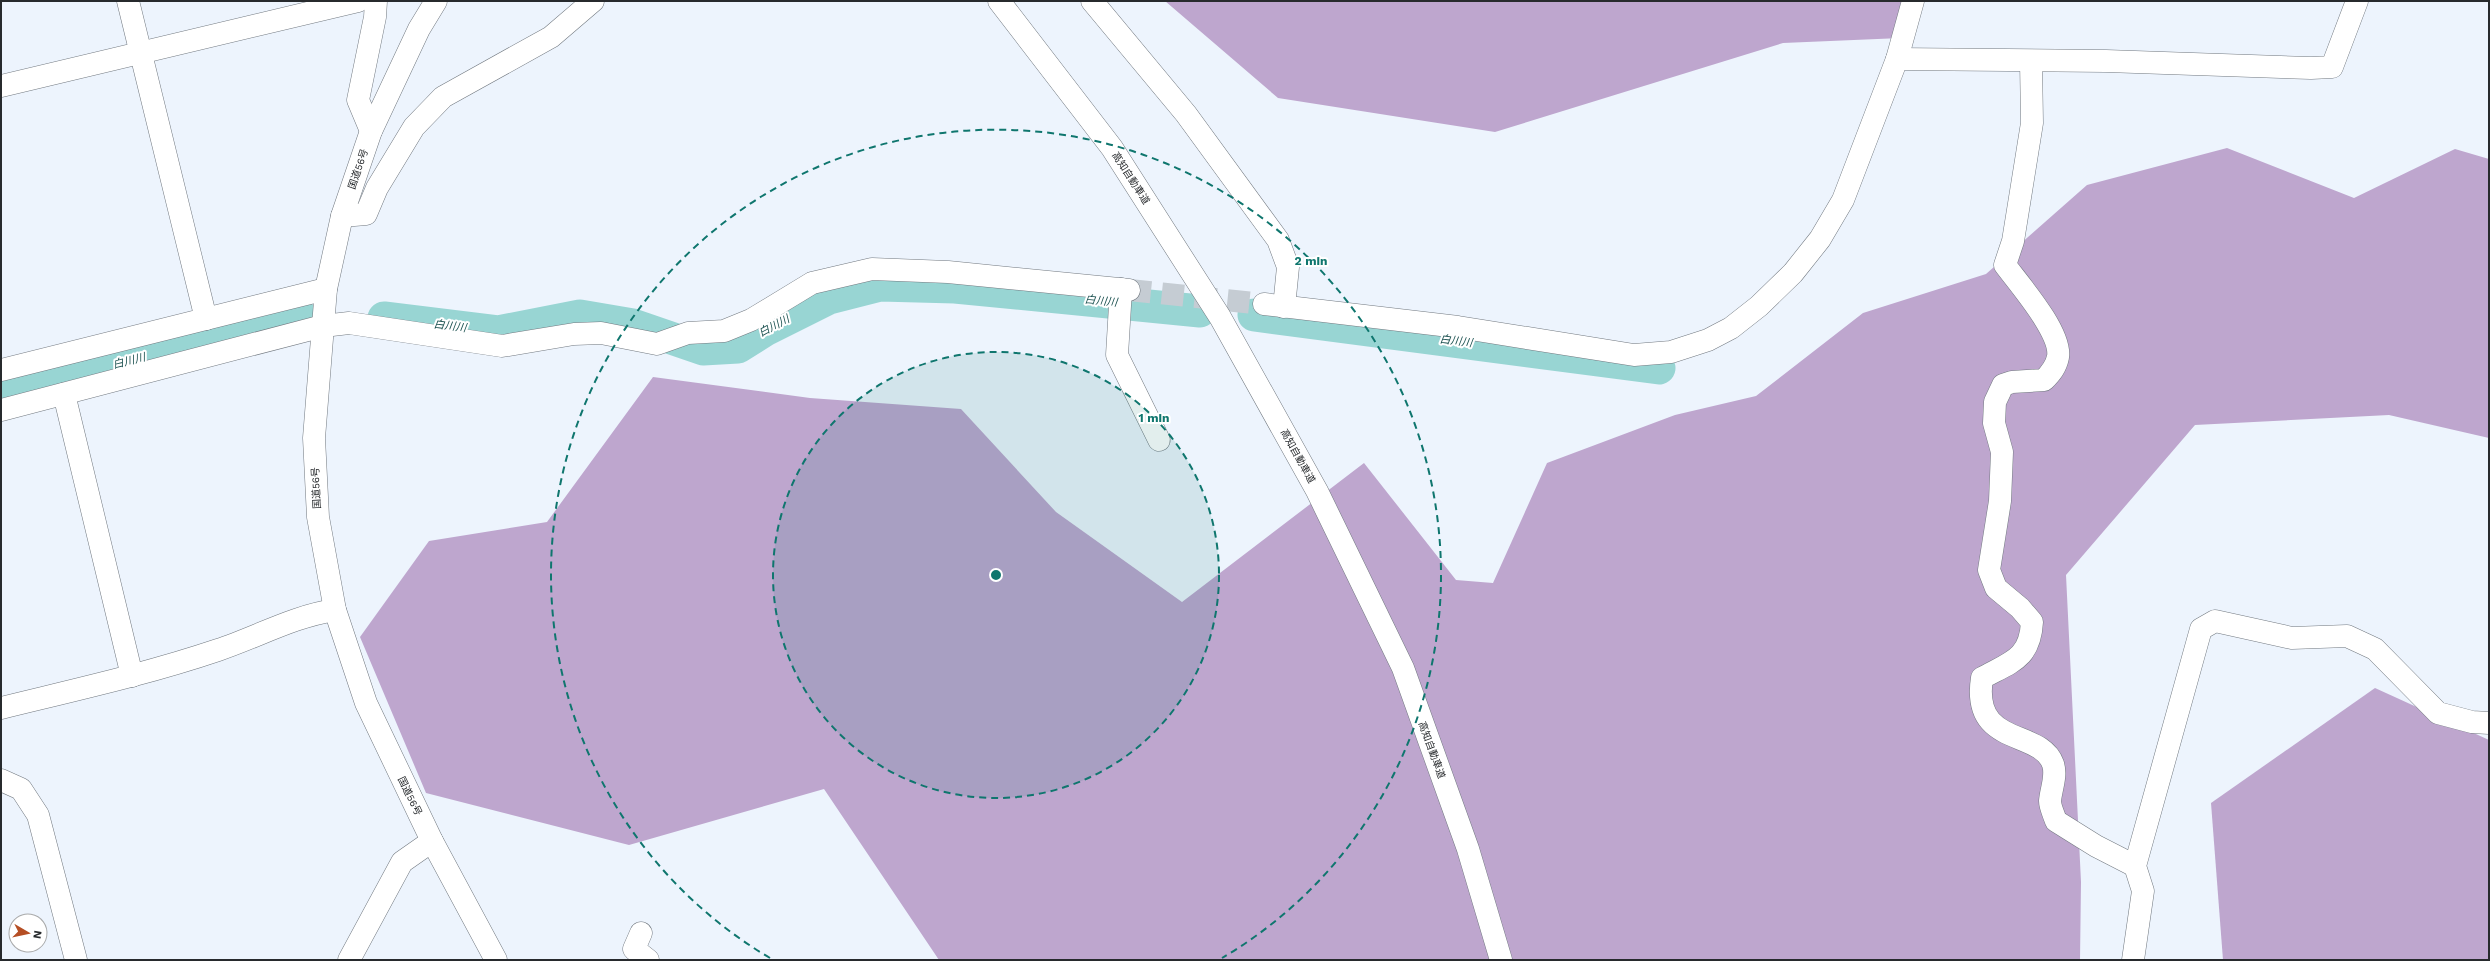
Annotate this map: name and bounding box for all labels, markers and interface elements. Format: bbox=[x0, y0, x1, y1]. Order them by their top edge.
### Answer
street label: 国道56号 bbox=[346, 147, 370, 191]
street label: 高知自動車道 bbox=[1110, 150, 1152, 206]
text: 2 min bbox=[1295, 254, 1327, 268]
water label: 白川川 bbox=[1084, 293, 1119, 309]
water label: 白川川 bbox=[756, 312, 793, 339]
water label: 白川川 bbox=[433, 318, 468, 335]
water label: 白川川 bbox=[1439, 333, 1474, 350]
water label: 白川川 bbox=[111, 350, 148, 371]
text: 1 min bbox=[1139, 411, 1169, 425]
street label: 高知自動車道 bbox=[1279, 427, 1317, 485]
street label: 国道56号 bbox=[309, 467, 323, 509]
centre of rings bbox=[989, 568, 1003, 582]
street label: 高知自動車道 bbox=[1417, 720, 1447, 780]
street label: 国道56号 bbox=[396, 775, 424, 817]
north arrow bbox=[8, 913, 48, 953]
text: N bbox=[30, 929, 44, 940]

